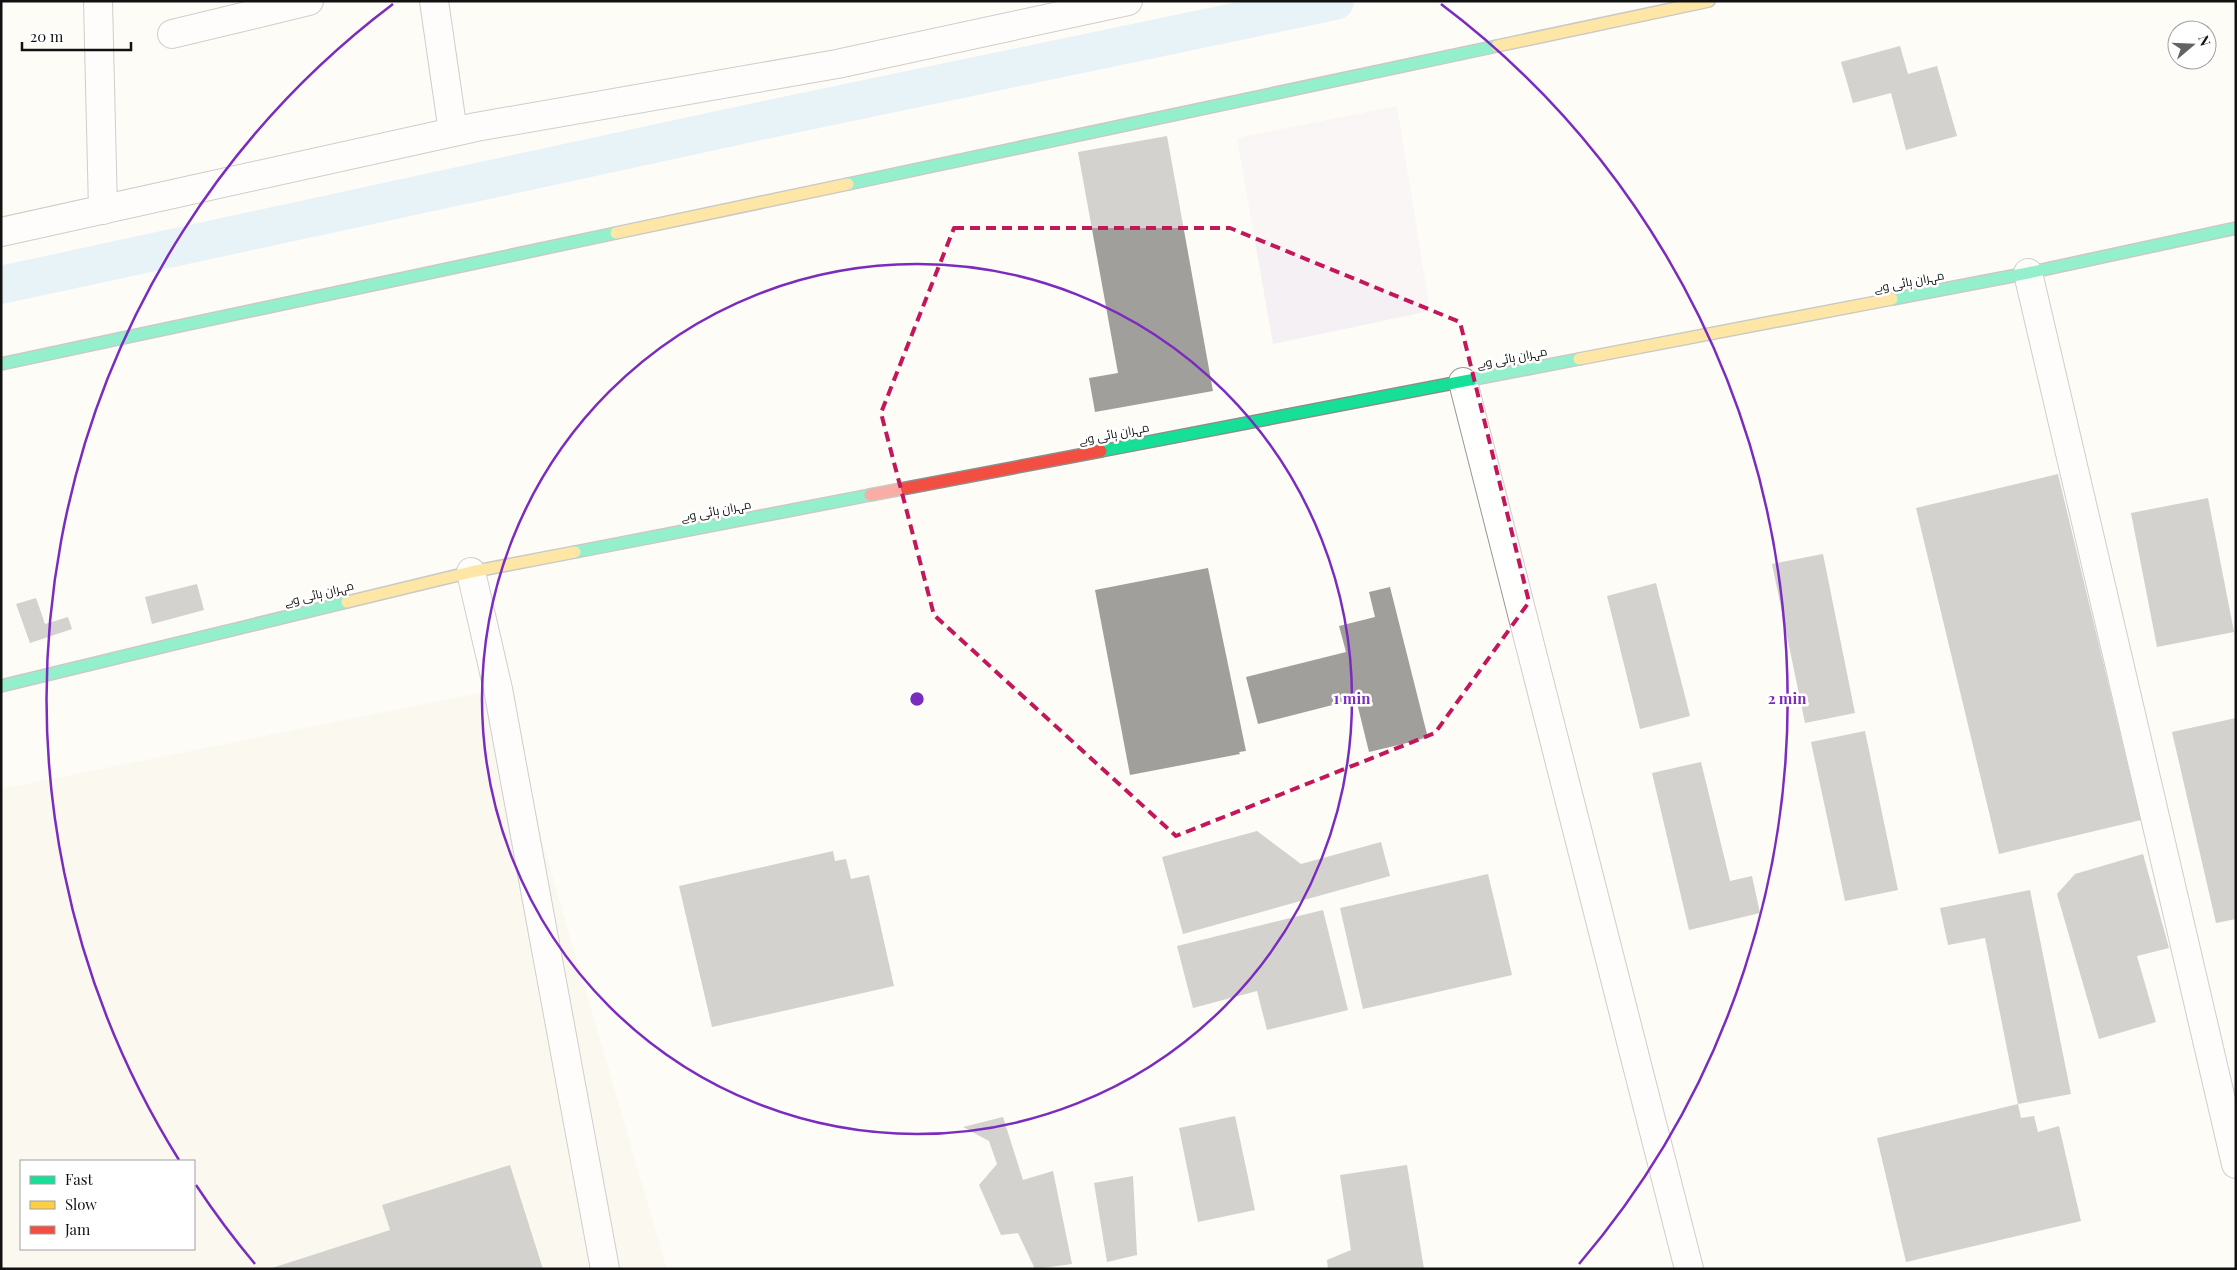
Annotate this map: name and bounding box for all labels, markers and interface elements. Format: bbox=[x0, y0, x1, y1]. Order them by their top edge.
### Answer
scale bar bbox=[22, 20, 131, 52]
north arrow bbox=[2167, 20, 2217, 70]
text: 20 m bbox=[30, 26, 64, 46]
text: N bbox=[2194, 33, 2215, 48]
street label: مہران ہائی وے bbox=[1872, 266, 1946, 297]
street label: مہران ہائی وے bbox=[1475, 342, 1549, 373]
street label: مہران ہائی وے bbox=[1077, 418, 1151, 449]
street label: مہران ہائی وے bbox=[679, 495, 753, 526]
street label: مہران ہائی وے bbox=[282, 577, 356, 610]
text: 1 min bbox=[1334, 688, 1371, 708]
text: 2 min bbox=[1768, 688, 1807, 708]
centre of rings bbox=[908, 690, 926, 708]
legend bbox=[20, 1160, 195, 1250]
text: Fast bbox=[65, 1169, 94, 1189]
text: Slow bbox=[65, 1194, 97, 1214]
text: Jam bbox=[64, 1219, 91, 1239]

